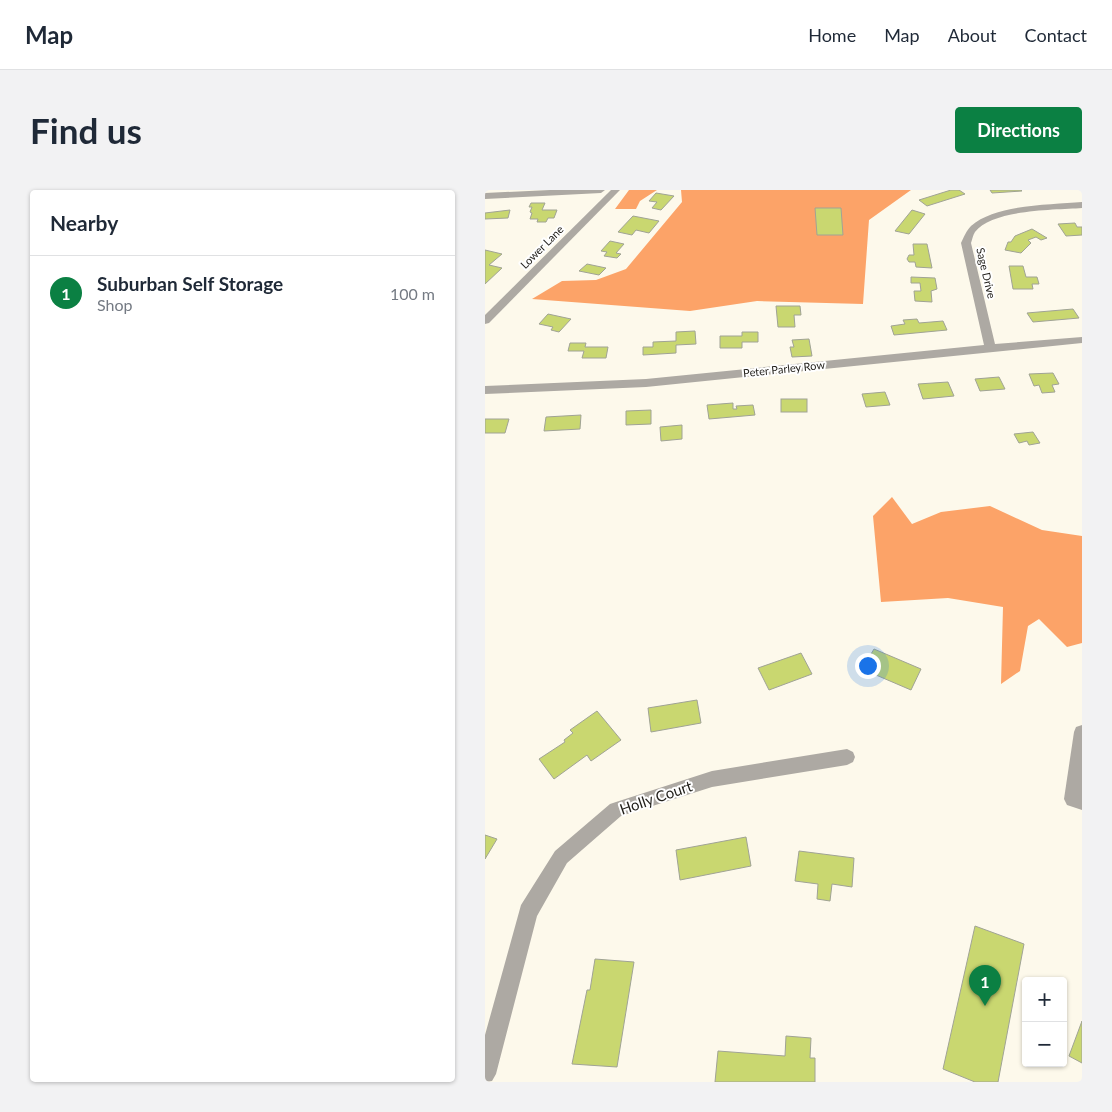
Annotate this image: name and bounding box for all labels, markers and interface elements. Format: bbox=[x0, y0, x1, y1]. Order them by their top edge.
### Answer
text: Map bbox=[25, 20, 73, 49]
text: Home bbox=[808, 24, 856, 46]
text: Map bbox=[884, 24, 920, 46]
text: About bbox=[948, 24, 997, 46]
text: Contact bbox=[1025, 24, 1087, 46]
button: Directions bbox=[955, 107, 1082, 153]
text: Find us bbox=[30, 109, 142, 151]
text: Nearby bbox=[50, 210, 118, 235]
street label: Lower Lane bbox=[517, 222, 566, 271]
street label: Sage Drive bbox=[974, 246, 999, 300]
text: Suburban Self Storage bbox=[97, 272, 283, 295]
text: 1 bbox=[61, 284, 71, 303]
text: 100 m bbox=[390, 284, 435, 303]
text: Shop bbox=[97, 295, 133, 314]
street label: Peter Parley Row bbox=[742, 358, 826, 379]
your location bbox=[855, 653, 881, 679]
street label: Holly Court bbox=[617, 776, 695, 818]
pin: 1 bbox=[969, 965, 1001, 1006]
map controls bbox=[1022, 977, 1067, 1067]
button: + bbox=[1022, 977, 1067, 1022]
button: − bbox=[1022, 1022, 1067, 1067]

